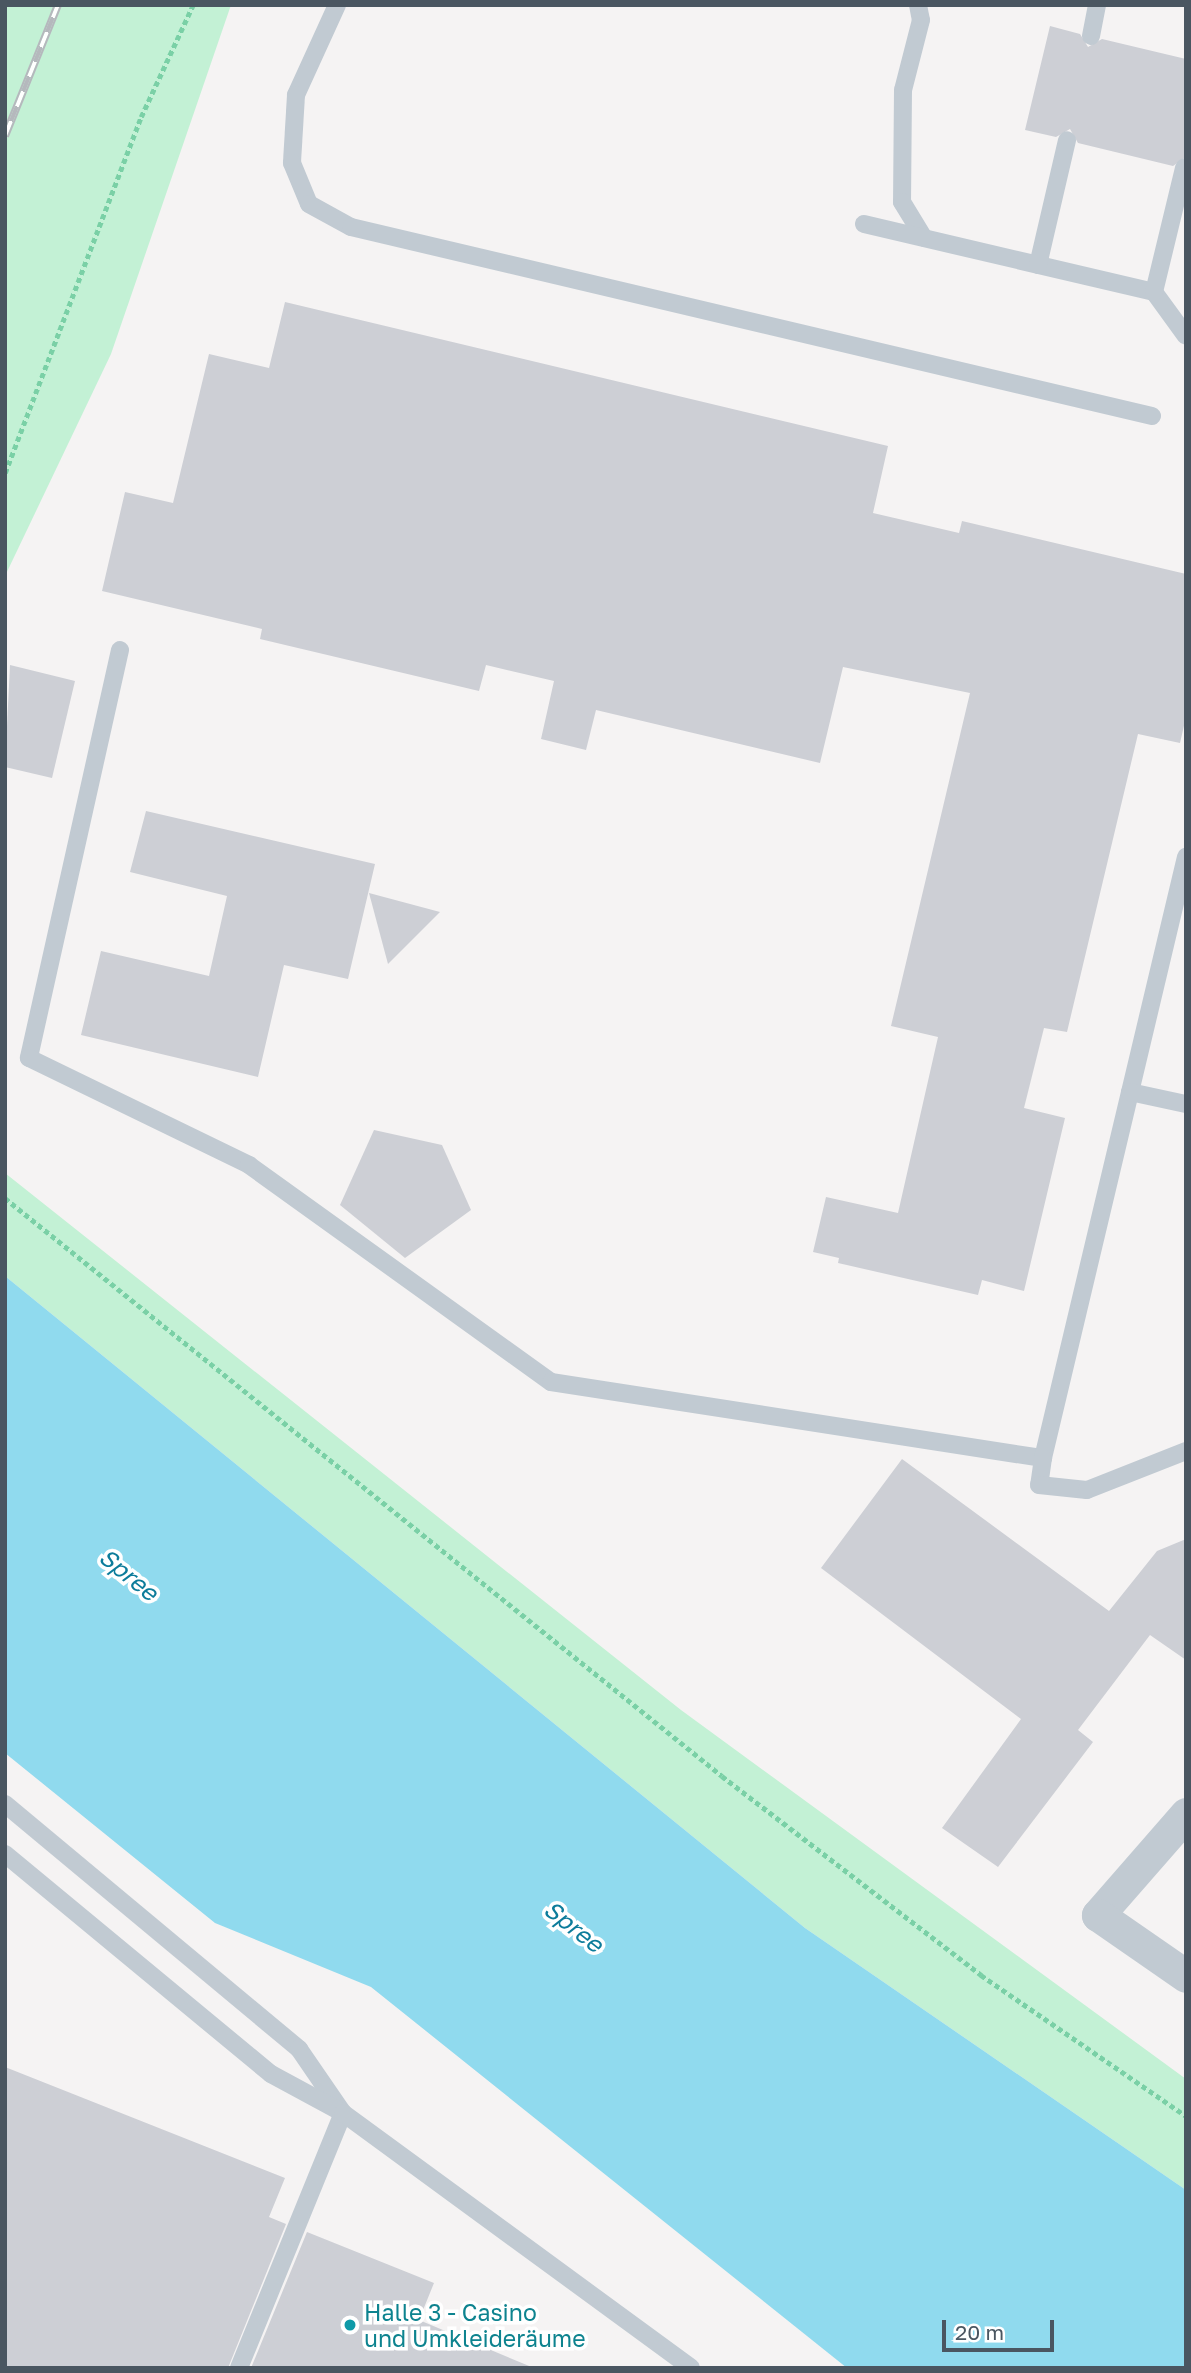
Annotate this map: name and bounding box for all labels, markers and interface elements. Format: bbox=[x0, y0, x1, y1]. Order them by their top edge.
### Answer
water label: Spree bbox=[94, 1542, 164, 1606]
water label: Spree bbox=[539, 1894, 609, 1958]
place label: Halle 3 - Casino und Umkleideräume bbox=[364, 2298, 586, 2352]
scale bar bbox=[946, 2306, 1058, 2350]
marker: Halle 3 - Casino und Umkleideräume bbox=[342, 2317, 358, 2333]
text: 20 m bbox=[955, 2319, 1004, 2345]

